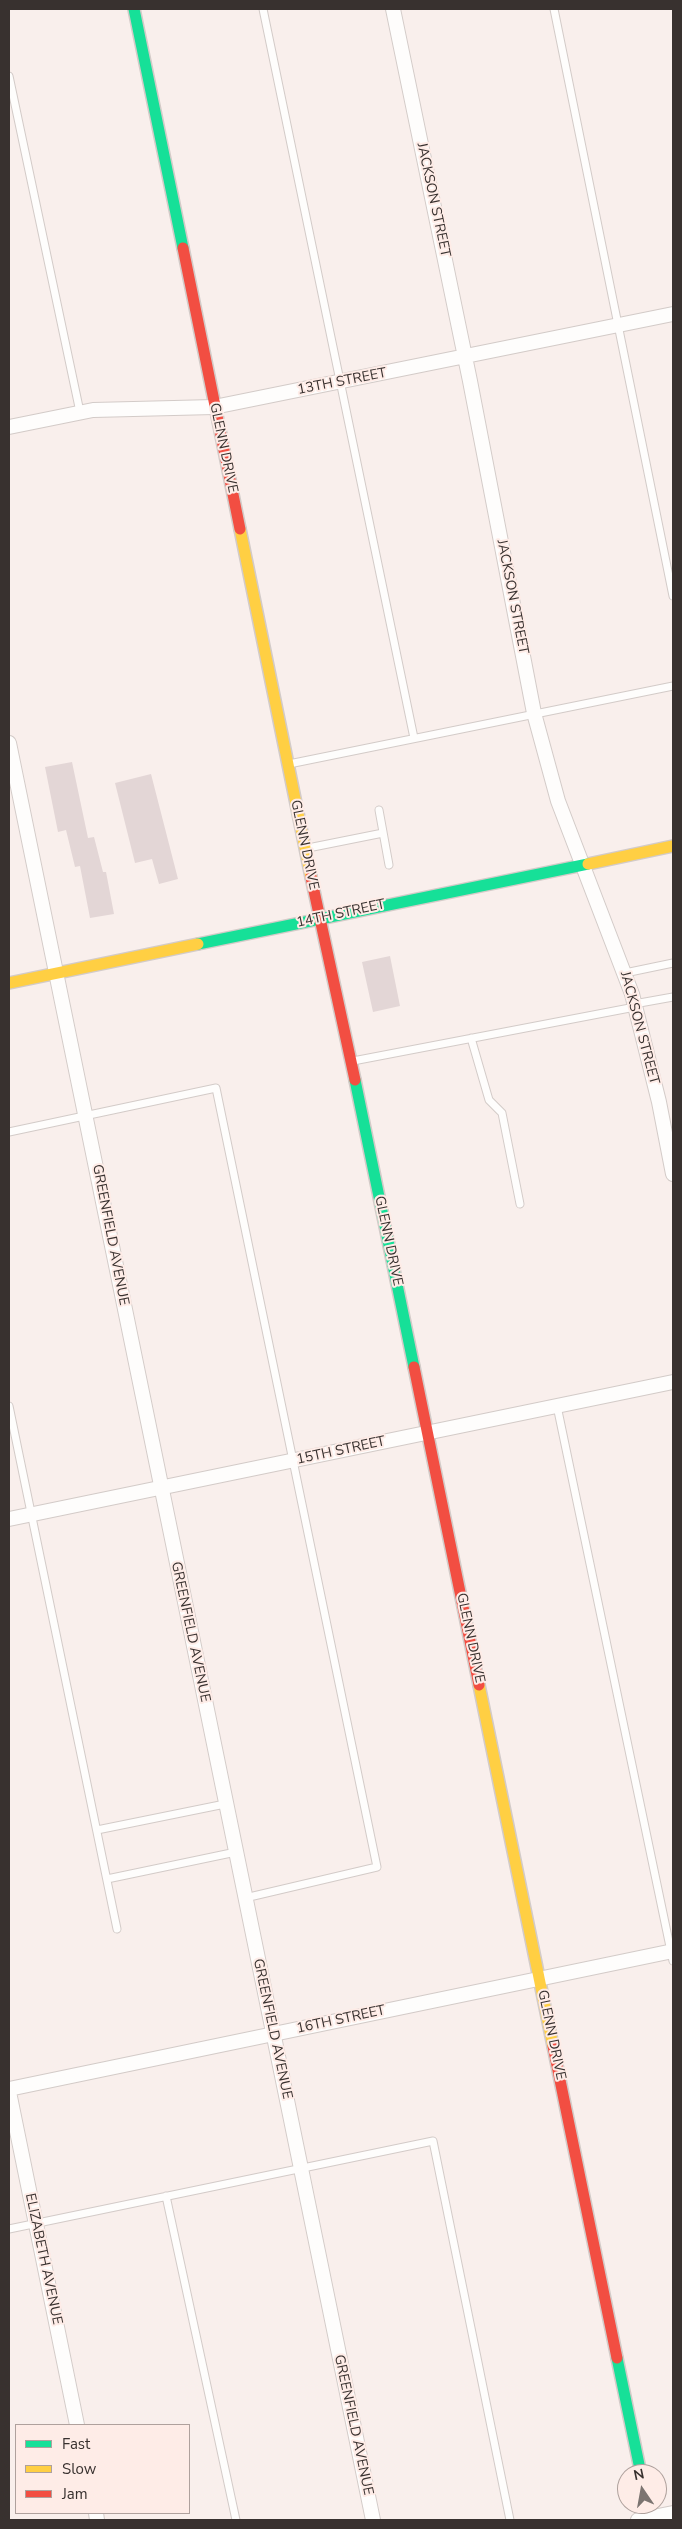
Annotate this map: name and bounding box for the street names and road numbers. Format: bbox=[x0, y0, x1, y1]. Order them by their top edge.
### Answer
street label: JACKSON STREET bbox=[413, 141, 453, 259]
street label: 13TH STREET bbox=[296, 365, 388, 399]
street label: GLENN DRIVE bbox=[205, 402, 241, 494]
street label: JACKSON STREET bbox=[493, 538, 531, 656]
street label: GLENN DRIVE bbox=[286, 799, 322, 891]
street label: 14TH STREET bbox=[295, 896, 387, 932]
street label: JACKSON STREET bbox=[616, 970, 662, 1086]
street label: GREENFIELD AVENUE bbox=[88, 1163, 132, 1307]
street label: GLENN DRIVE bbox=[370, 1195, 406, 1287]
street label: 15TH STREET bbox=[295, 1433, 387, 1469]
street label: GREENFIELD AVENUE bbox=[167, 1560, 213, 1704]
street label: GLENN DRIVE bbox=[452, 1592, 488, 1684]
street label: GREENFIELD AVENUE bbox=[249, 1957, 295, 2101]
street label: GLENN DRIVE bbox=[533, 1989, 569, 2081]
street label: 16TH STREET bbox=[295, 2002, 387, 2038]
street label: ELIZABETH AVENUE bbox=[21, 2192, 65, 2326]
street label: GREENFIELD AVENUE bbox=[330, 2353, 376, 2497]

